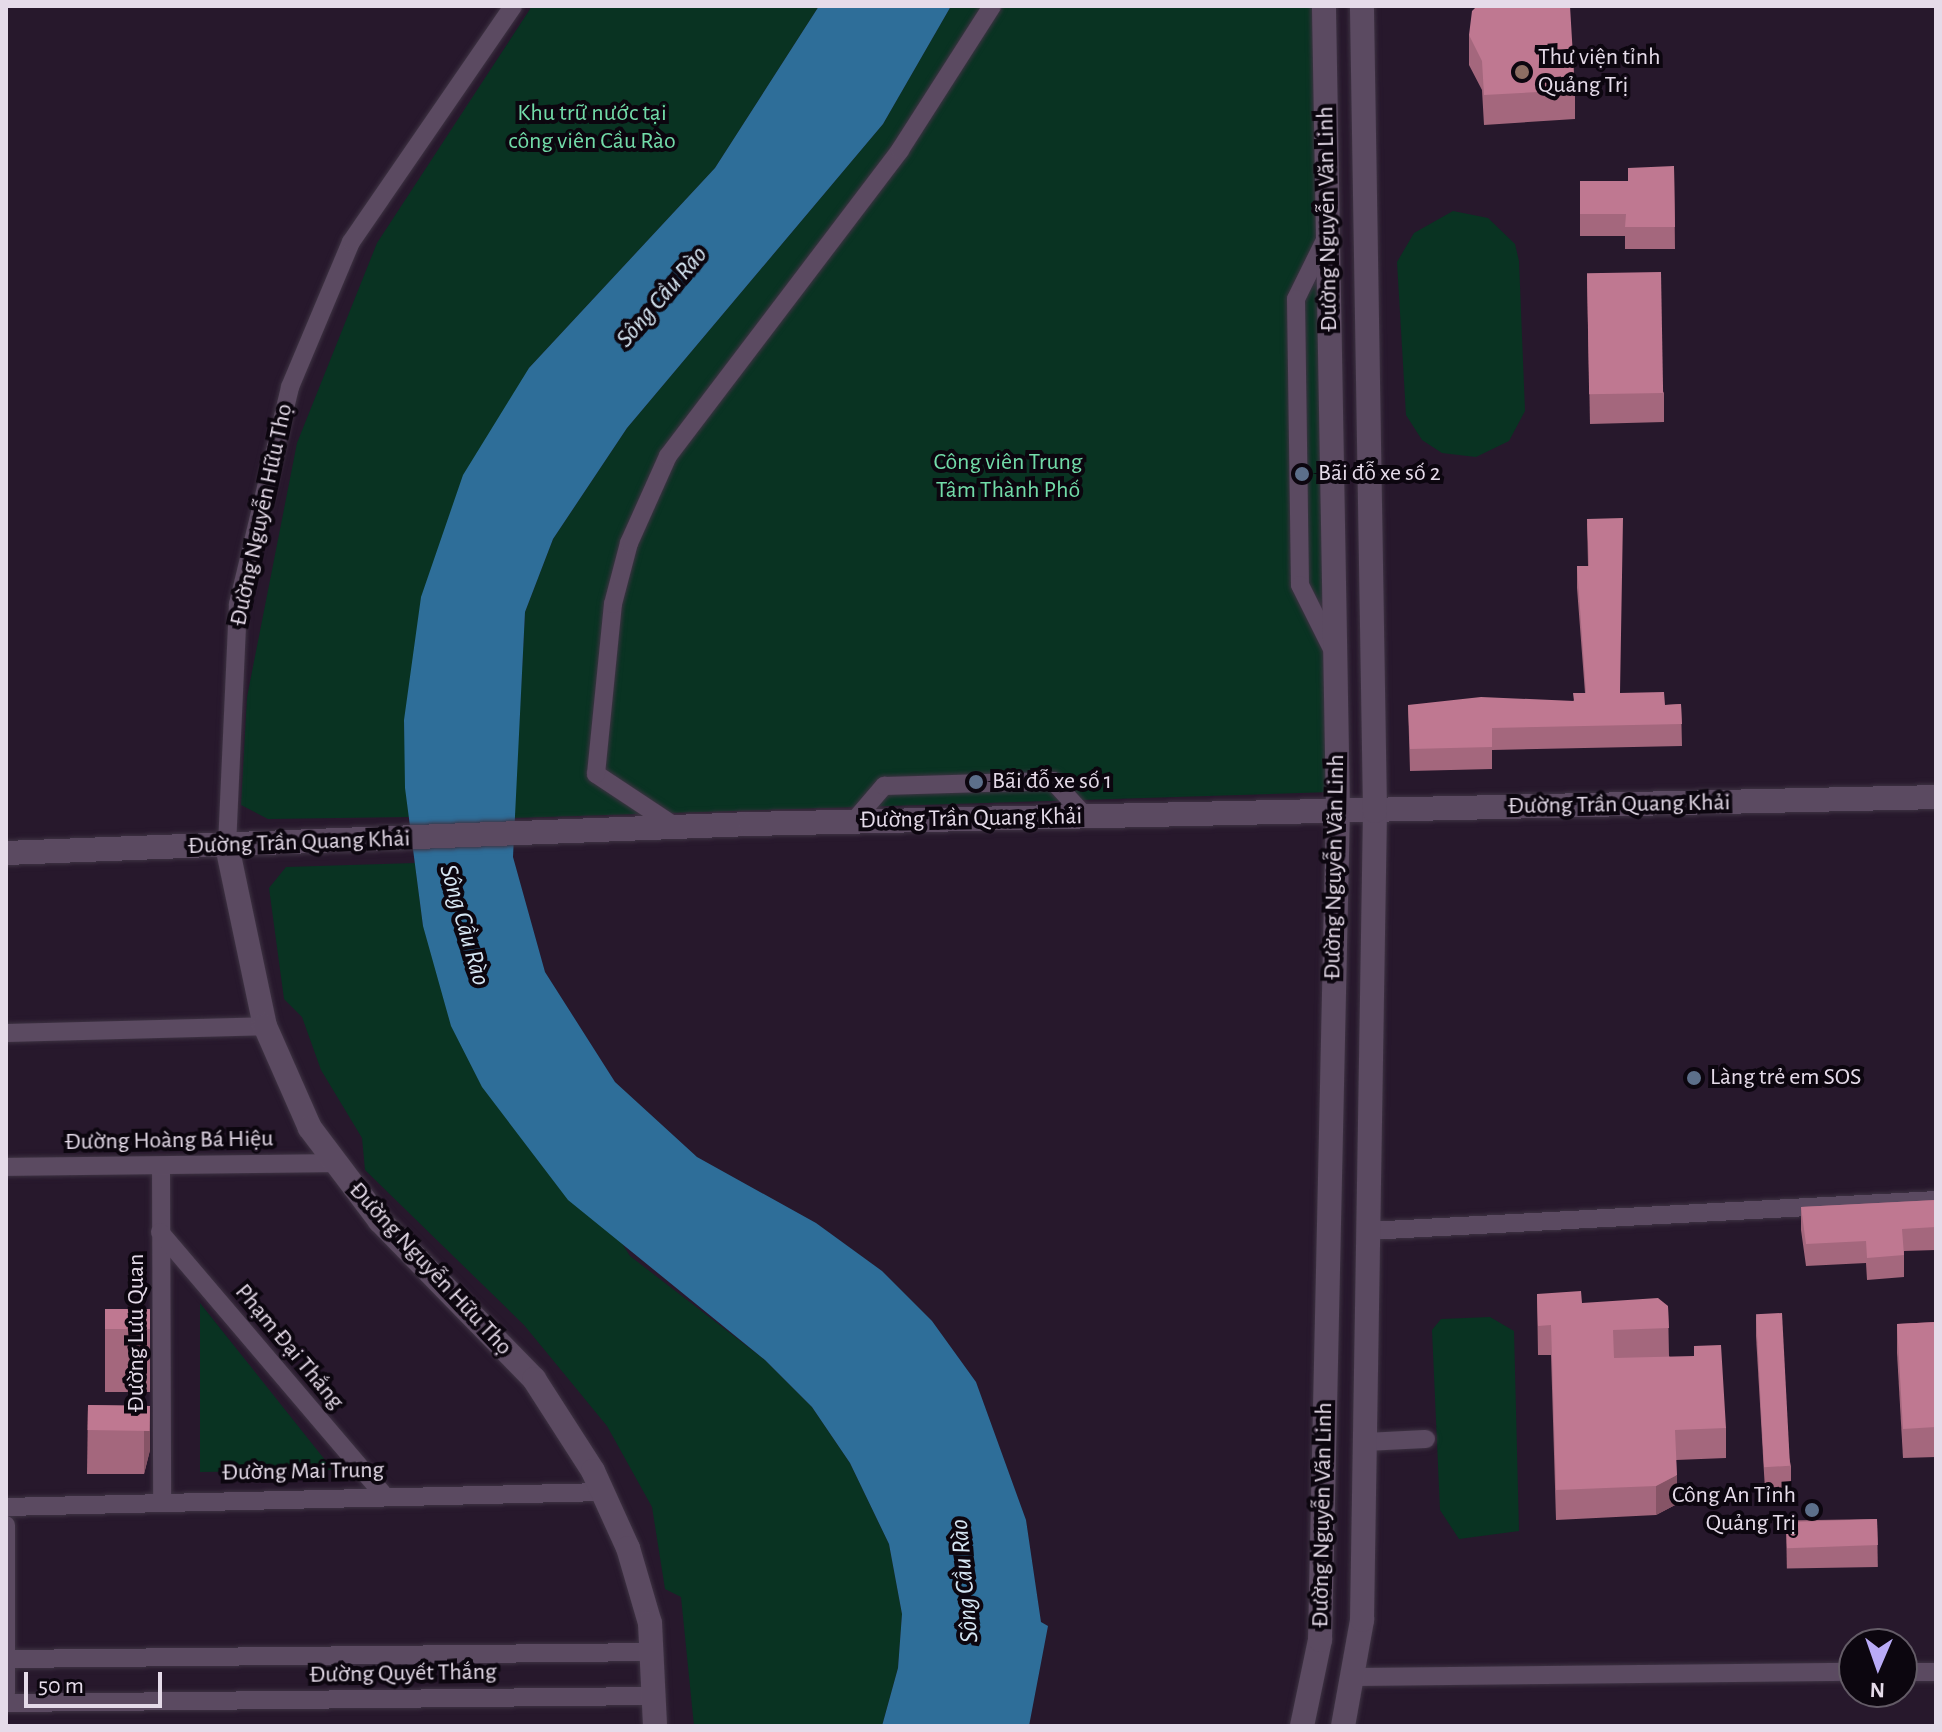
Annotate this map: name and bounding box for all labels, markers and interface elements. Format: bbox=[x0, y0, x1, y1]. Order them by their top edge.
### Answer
place label: Thư viện tỉnh Quảng Trị bbox=[1538, 44, 1661, 100]
marker: Thư viện tỉnh Quảng Trị bbox=[1513, 63, 1531, 81]
park label: Khu trữ nước tại công viên Cầu Rào bbox=[508, 100, 676, 156]
street label: Đường Nguyễn Văn Linh bbox=[1312, 106, 1344, 332]
water label: Sông Cầu Rào bbox=[609, 240, 715, 354]
street label: Đường Nguyễn Hữu Thọ bbox=[224, 401, 300, 629]
park label: Công viên Trung Tâm Thành Phố bbox=[934, 449, 1082, 505]
place label: Bãi đỗ xe số 2 bbox=[1318, 460, 1441, 488]
marker: Bãi đỗ xe số 2 bbox=[1293, 465, 1311, 483]
street label: Đường Nguyễn Văn Linh bbox=[1319, 754, 1351, 980]
place label: Bãi đỗ xe số 1 bbox=[992, 768, 1112, 796]
marker: Bãi đỗ xe số 1 bbox=[967, 773, 985, 791]
street label: Đường Trần Quang Khải bbox=[1507, 789, 1731, 821]
street label: Đường Trần Quang Khải bbox=[859, 803, 1083, 835]
street label: Đường Trần Quang Khải bbox=[187, 825, 411, 861]
water label: Sông Cầu Rào bbox=[432, 861, 496, 989]
place label: Làng trẻ em SOS bbox=[1710, 1064, 1861, 1092]
marker: Làng trẻ em SOS bbox=[1685, 1069, 1703, 1087]
street label: Đường Hoàng Bá Hiệu bbox=[64, 1125, 274, 1157]
street label: Đường Nguyễn Hữu Thọ bbox=[342, 1176, 518, 1362]
street label: Đường Lưu Quan bbox=[123, 1254, 151, 1412]
street label: Phạm Đại Thắng bbox=[228, 1278, 350, 1416]
street label: Đường Nguyễn Văn Linh bbox=[1307, 1402, 1339, 1628]
street label: Đường Mai Trung bbox=[222, 1456, 384, 1488]
place label: Công An Tỉnh Quảng Trị bbox=[1672, 1482, 1796, 1538]
marker: Công An Tỉnh Quảng Trị bbox=[1803, 1501, 1821, 1519]
water label: Sông Cầu Rào bbox=[944, 1518, 986, 1644]
north arrow bbox=[1838, 1628, 1918, 1708]
scale bar bbox=[28, 1656, 166, 1706]
street label: Đường Quyết Thắng bbox=[309, 1658, 497, 1690]
text: 50 m bbox=[38, 1674, 84, 1698]
text: N bbox=[1869, 1679, 1885, 1701]

